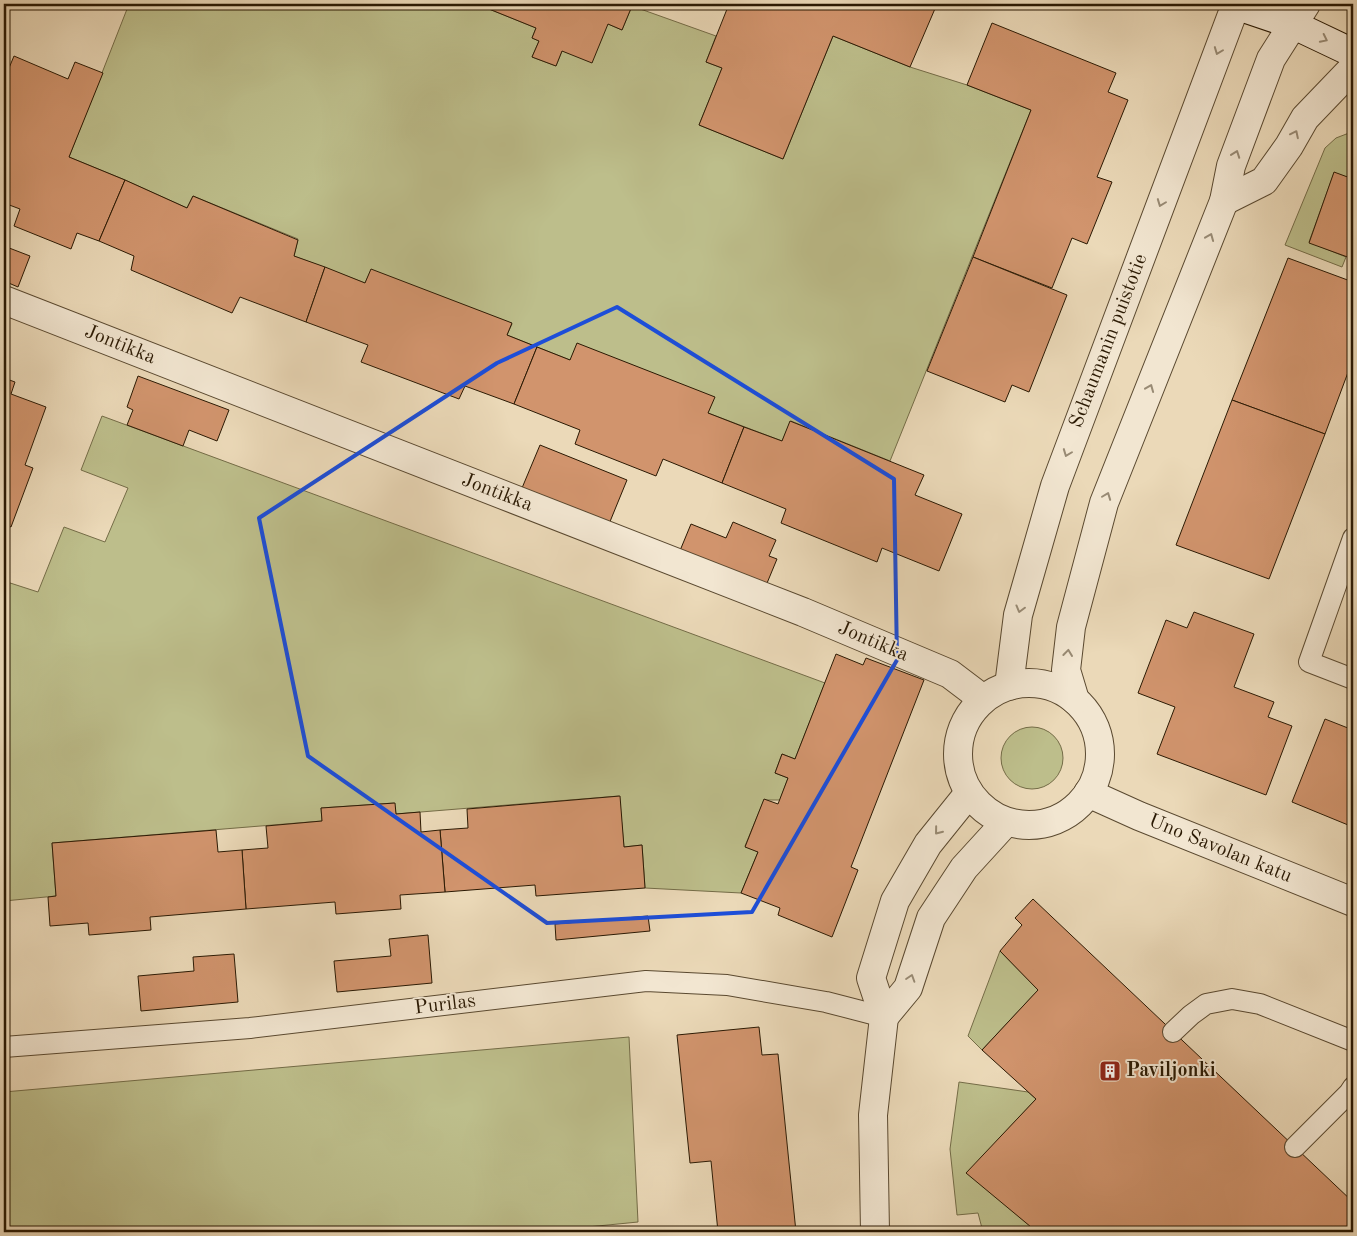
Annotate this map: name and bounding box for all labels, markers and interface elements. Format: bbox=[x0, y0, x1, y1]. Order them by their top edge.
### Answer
one-way arrow bbox=[1319, 33, 1328, 44]
one-way arrow bbox=[1214, 46, 1224, 54]
one-way arrow bbox=[1289, 130, 1299, 139]
one-way arrow bbox=[1230, 150, 1240, 159]
one-way arrow bbox=[1157, 198, 1167, 206]
one-way arrow bbox=[1203, 233, 1214, 242]
street label: Schaumanin puistotie bbox=[1067, 251, 1151, 431]
street label: Jontikka bbox=[82, 322, 158, 368]
one-way arrow bbox=[1143, 384, 1154, 393]
one-way arrow bbox=[1063, 448, 1073, 457]
street label: Jontikka bbox=[459, 470, 536, 516]
one-way arrow bbox=[1101, 492, 1111, 500]
one-way arrow bbox=[1016, 604, 1026, 612]
street label: Jontikka bbox=[835, 618, 911, 666]
one-way arrow bbox=[1062, 649, 1073, 657]
street label: Uno Savolan katu bbox=[1145, 811, 1295, 887]
one-way arrow bbox=[936, 825, 944, 834]
one-way arrow bbox=[906, 974, 916, 983]
street label: Purilas bbox=[413, 991, 477, 1019]
building icon: Paviljonki bbox=[1098, 1059, 1122, 1083]
place label: Paviljonki bbox=[1126, 1061, 1216, 1081]

